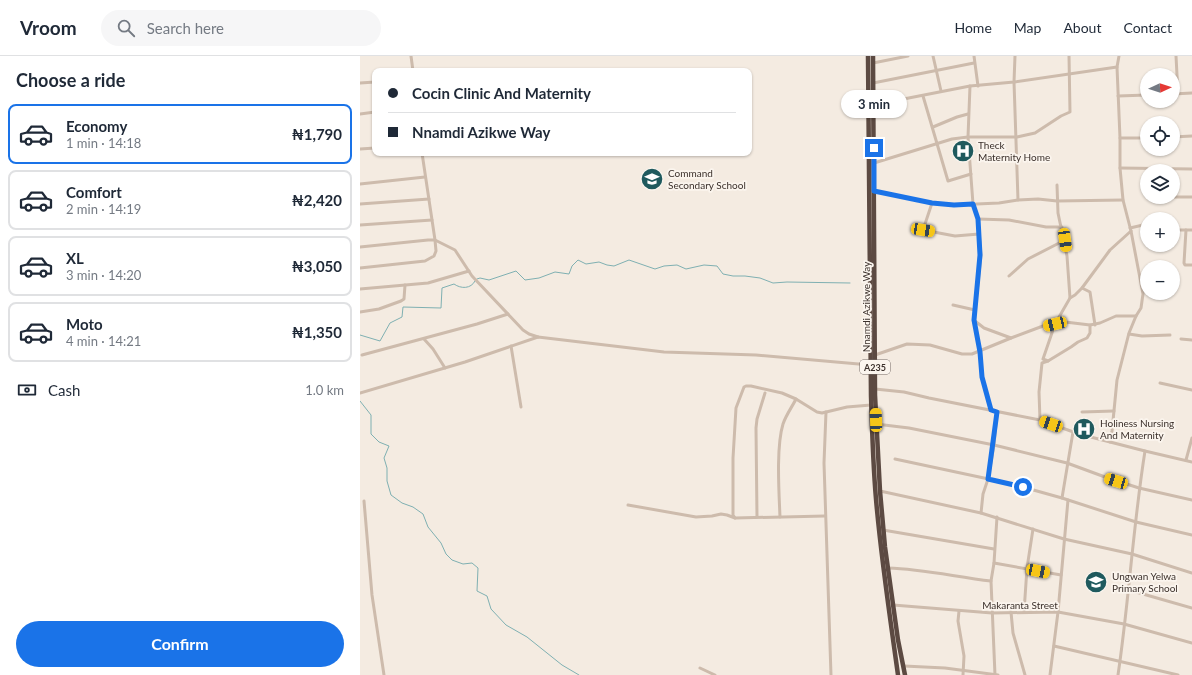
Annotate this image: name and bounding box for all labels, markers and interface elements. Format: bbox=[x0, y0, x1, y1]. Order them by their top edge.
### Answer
search box bbox=[101, 10, 381, 46]
text: Vroom bbox=[20, 16, 77, 39]
icon: search bbox=[115, 17, 137, 39]
text: Search here bbox=[147, 19, 224, 37]
text: Home bbox=[954, 19, 992, 36]
text: Map bbox=[1014, 19, 1041, 36]
text: About bbox=[1063, 19, 1101, 36]
text: Contact bbox=[1123, 19, 1172, 36]
north arrow bbox=[1140, 68, 1180, 108]
map controls bbox=[1140, 68, 1180, 300]
text: Choose a ride bbox=[16, 69, 125, 91]
text: Cocin Clinic And Maternity bbox=[412, 84, 591, 102]
callout: 3 min bbox=[841, 90, 907, 118]
text: 3 min bbox=[858, 96, 890, 112]
icon: car bbox=[18, 116, 54, 152]
button: locate bbox=[1140, 116, 1180, 156]
text: Economy bbox=[66, 117, 127, 135]
text: Nnamdi Azikwe Way bbox=[412, 123, 550, 141]
text: ₦1,790 bbox=[292, 125, 342, 143]
text: 1 min · 14:18 bbox=[66, 135, 141, 151]
hospital icon: Theck Maternity Home bbox=[950, 138, 976, 164]
route end bbox=[865, 139, 883, 157]
place label: Theck Maternity Home bbox=[978, 139, 1050, 163]
button: layers bbox=[1140, 164, 1180, 204]
school or university icon: Command Secondary School bbox=[639, 166, 665, 192]
place label: Command Secondary School bbox=[668, 167, 746, 191]
icon: car bbox=[18, 182, 54, 218]
text: Comfort bbox=[66, 183, 122, 201]
text: ₦2,420 bbox=[292, 191, 342, 209]
text: 2 min · 14:19 bbox=[66, 201, 141, 217]
button: + bbox=[1140, 212, 1180, 252]
car bbox=[910, 222, 936, 238]
car bbox=[1057, 227, 1073, 253]
icon: car bbox=[18, 248, 54, 284]
text: XL bbox=[66, 249, 84, 267]
text: ₦3,050 bbox=[292, 257, 342, 275]
button: − bbox=[1140, 260, 1180, 300]
street label: Nnamdi Azikwe Way bbox=[860, 261, 872, 352]
text: 3 min · 14:20 bbox=[66, 267, 141, 283]
icon: car bbox=[18, 314, 54, 350]
text: Moto bbox=[66, 315, 103, 333]
car bbox=[1042, 315, 1068, 333]
text: ₦1,350 bbox=[292, 323, 342, 341]
text: 4 min · 14:21 bbox=[66, 333, 141, 349]
road number: A235 bbox=[860, 360, 890, 374]
icon: cash bbox=[16, 379, 38, 401]
text: Cash bbox=[48, 381, 80, 399]
text: 1.0 km bbox=[305, 382, 344, 398]
car bbox=[870, 408, 882, 432]
car bbox=[1038, 414, 1064, 434]
hospital icon: Holiness Nursing And Maternity bbox=[1071, 416, 1097, 442]
place label: Holiness Nursing And Maternity bbox=[1100, 417, 1174, 441]
car bbox=[1103, 472, 1129, 490]
route start bbox=[1014, 478, 1032, 496]
car bbox=[1025, 563, 1051, 579]
school or university icon: Ungwan Yelwa Primary School bbox=[1083, 569, 1109, 595]
place label: Ungwan Yelwa Primary School bbox=[1112, 570, 1178, 594]
street label: Makaranta Street bbox=[982, 599, 1058, 611]
button: Confirm bbox=[16, 621, 344, 667]

